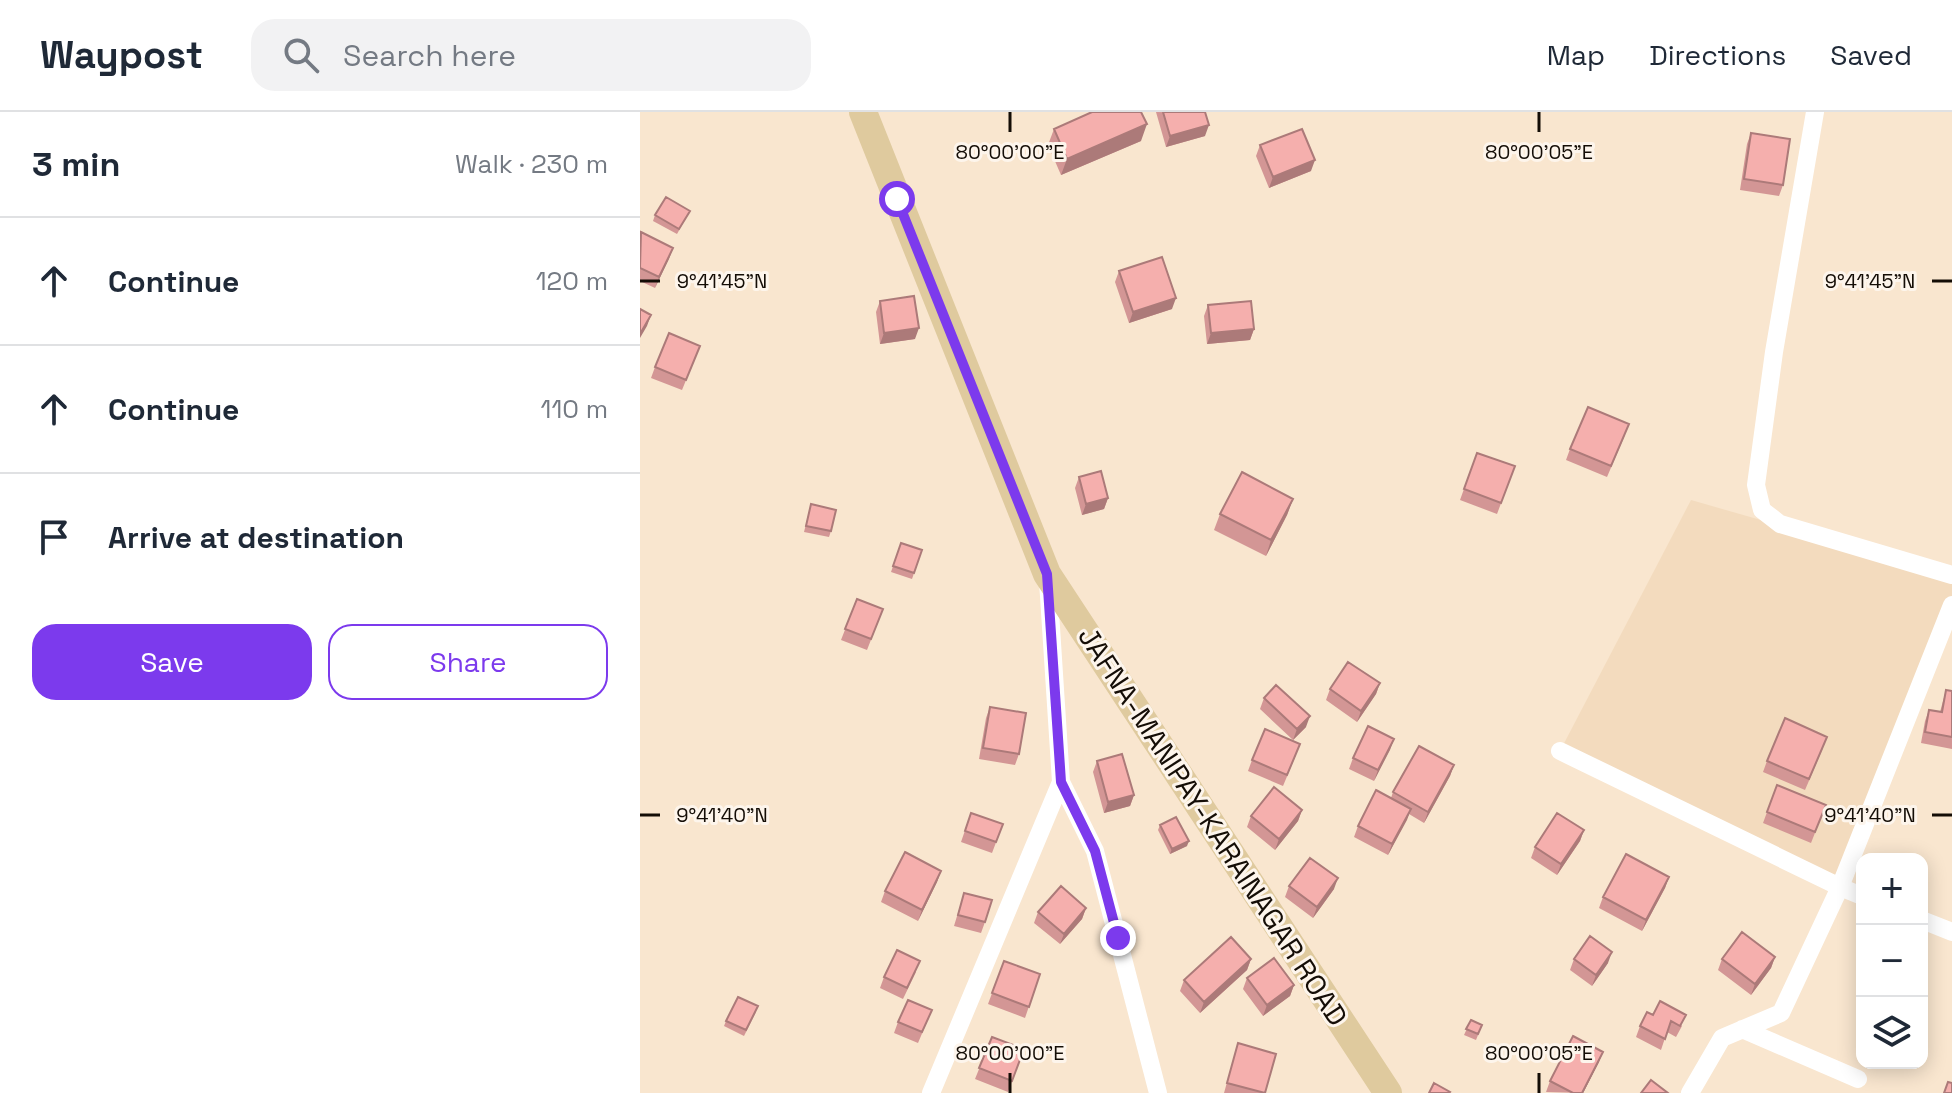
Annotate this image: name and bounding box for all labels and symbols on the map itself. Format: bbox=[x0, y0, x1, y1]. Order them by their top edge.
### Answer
text: 80°00'00"E bbox=[956, 139, 1064, 165]
text: 80°00'05"E bbox=[1485, 139, 1593, 165]
route start bbox=[879, 181, 915, 217]
text: 9°41'45"N bbox=[677, 268, 767, 294]
text: 9°41'45"N bbox=[1825, 268, 1915, 294]
street label: JAFNA-MANIPAY-KARAINAGAR ROAD bbox=[1070, 620, 1356, 1032]
text: 9°41'40"N bbox=[676, 802, 768, 828]
text: 9°41'40"N bbox=[1824, 802, 1916, 828]
route end bbox=[1100, 920, 1136, 956]
text: 80°00'00"E bbox=[956, 1040, 1064, 1066]
text: 80°00'05"E bbox=[1485, 1040, 1593, 1066]

